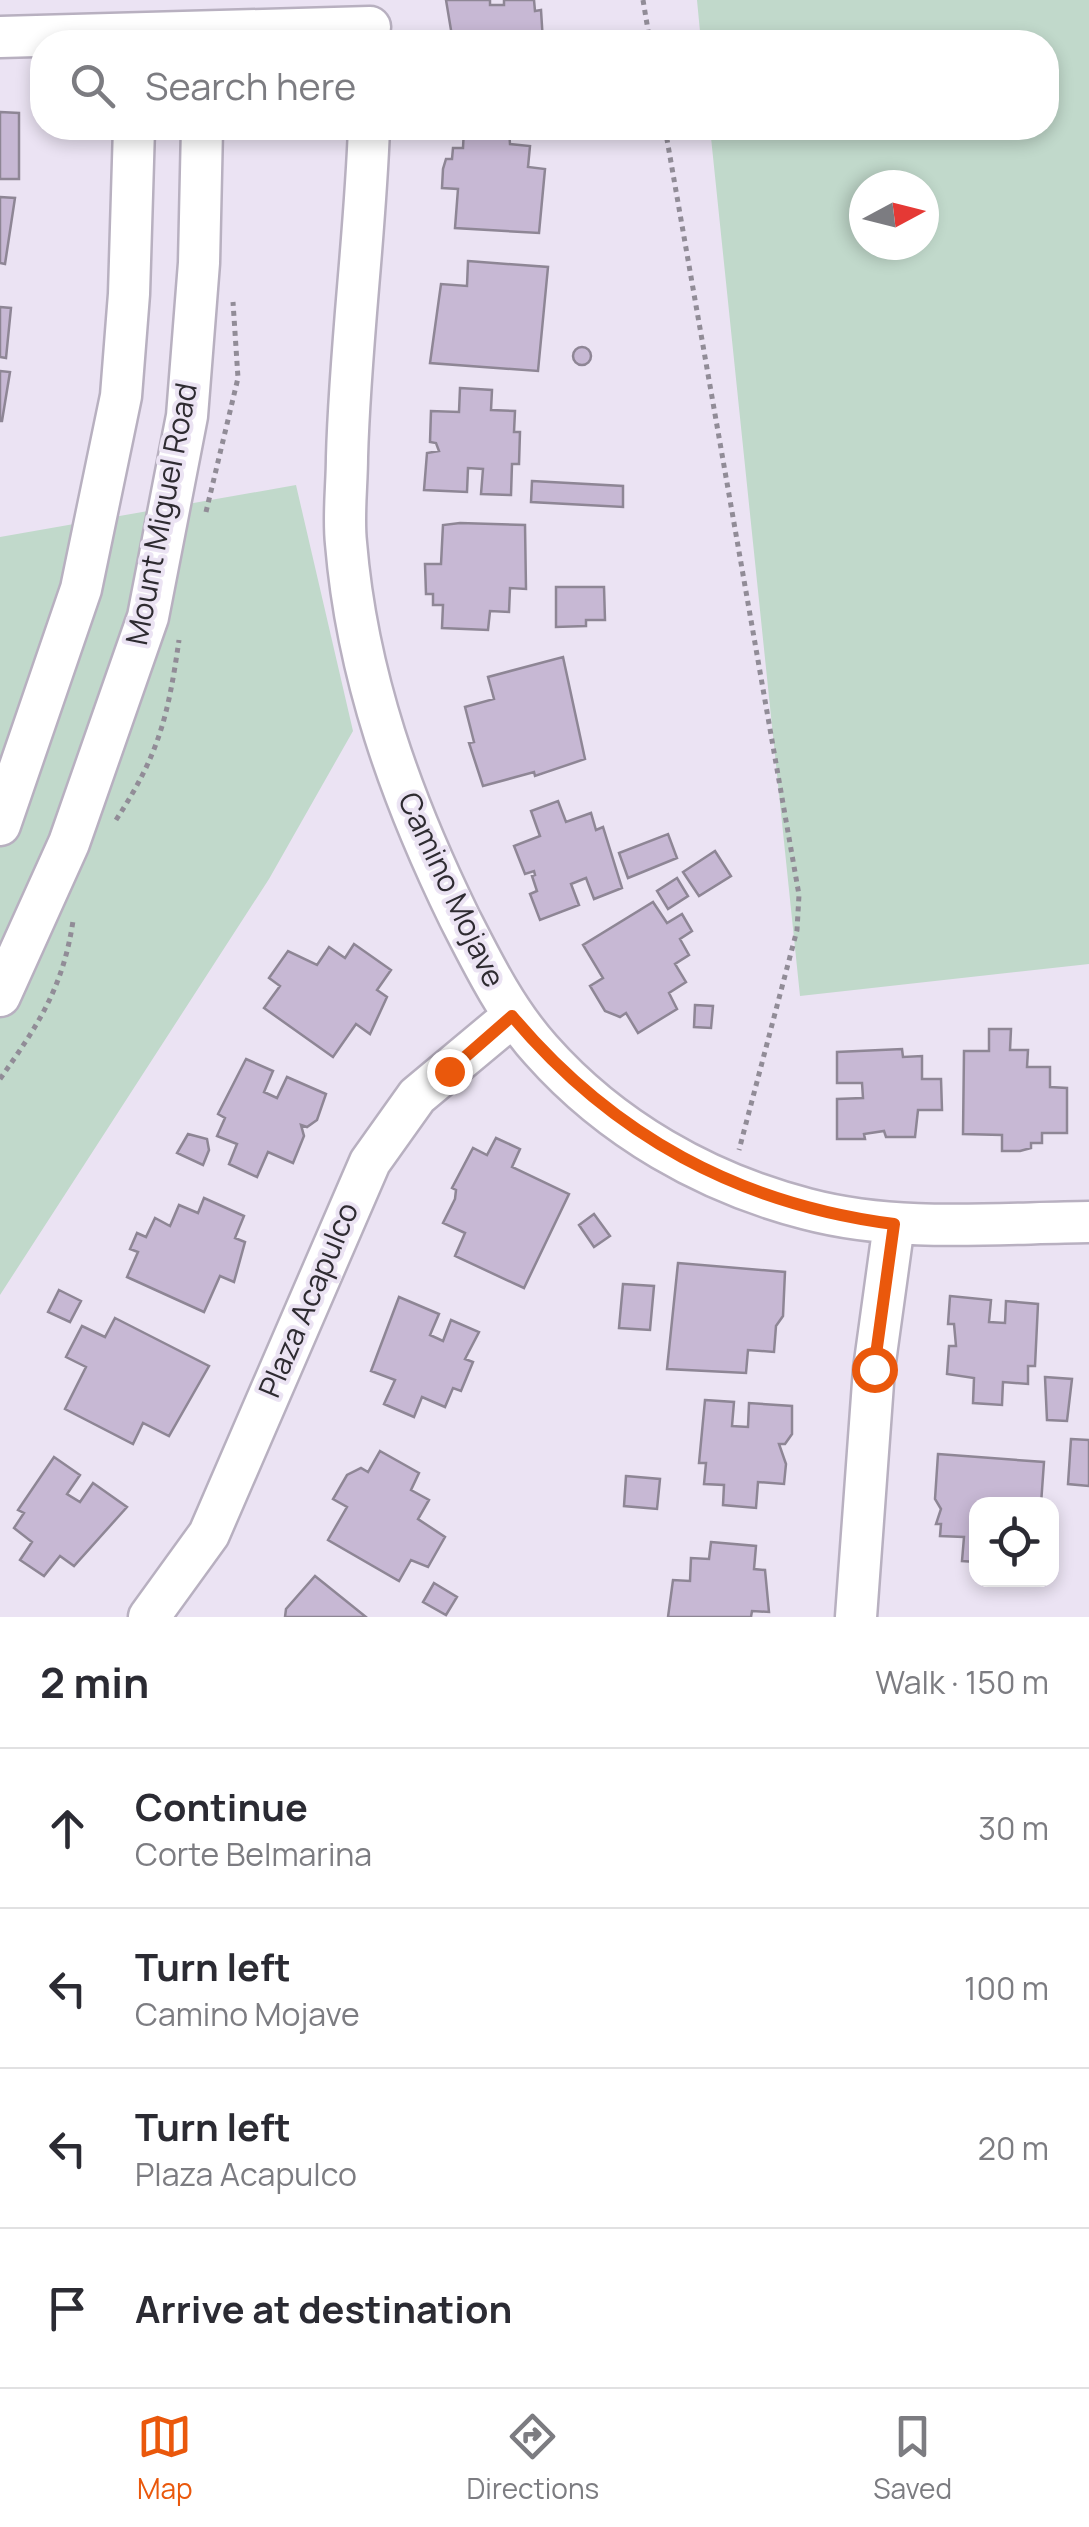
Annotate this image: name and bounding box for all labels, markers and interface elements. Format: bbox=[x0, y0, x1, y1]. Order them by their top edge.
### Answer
search box bbox=[30, 30, 1059, 140]
icon: search bbox=[65, 58, 120, 113]
text: Search here bbox=[145, 59, 356, 111]
north arrow bbox=[849, 170, 939, 260]
street label: Mount Miguel Road bbox=[115, 379, 206, 648]
street label: Camino Mojave bbox=[389, 785, 515, 994]
route end bbox=[427, 1049, 473, 1095]
street label: Plaza Acapulco bbox=[248, 1196, 367, 1403]
route start bbox=[852, 1347, 898, 1393]
map controls bbox=[969, 1497, 1059, 1587]
button: locate bbox=[969, 1497, 1059, 1587]
text: 2 min bbox=[40, 1653, 149, 1711]
text: Walk · 150 m bbox=[875, 1660, 1049, 1704]
text: Continue bbox=[135, 1780, 308, 1832]
icon: ahead bbox=[40, 1801, 95, 1856]
text: 30 m bbox=[978, 1806, 1049, 1850]
text: Corte Belmarina bbox=[135, 1832, 372, 1876]
text: Turn left bbox=[135, 1940, 291, 1992]
icon: left bbox=[40, 1961, 95, 2016]
text: 100 m bbox=[964, 1966, 1049, 2010]
text: Camino Mojave bbox=[135, 1992, 360, 2036]
text: Turn left bbox=[135, 2100, 291, 2152]
icon: left bbox=[40, 2121, 95, 2176]
text: 20 m bbox=[978, 2126, 1049, 2170]
text: Plaza Acapulco bbox=[135, 2152, 357, 2196]
icon: arrive bbox=[40, 2281, 95, 2336]
text: Arrive at destination bbox=[135, 2282, 512, 2334]
tab: Map bbox=[137, 2409, 193, 2507]
tab: Directions bbox=[467, 2409, 599, 2507]
tab: Saved bbox=[873, 2409, 952, 2507]

